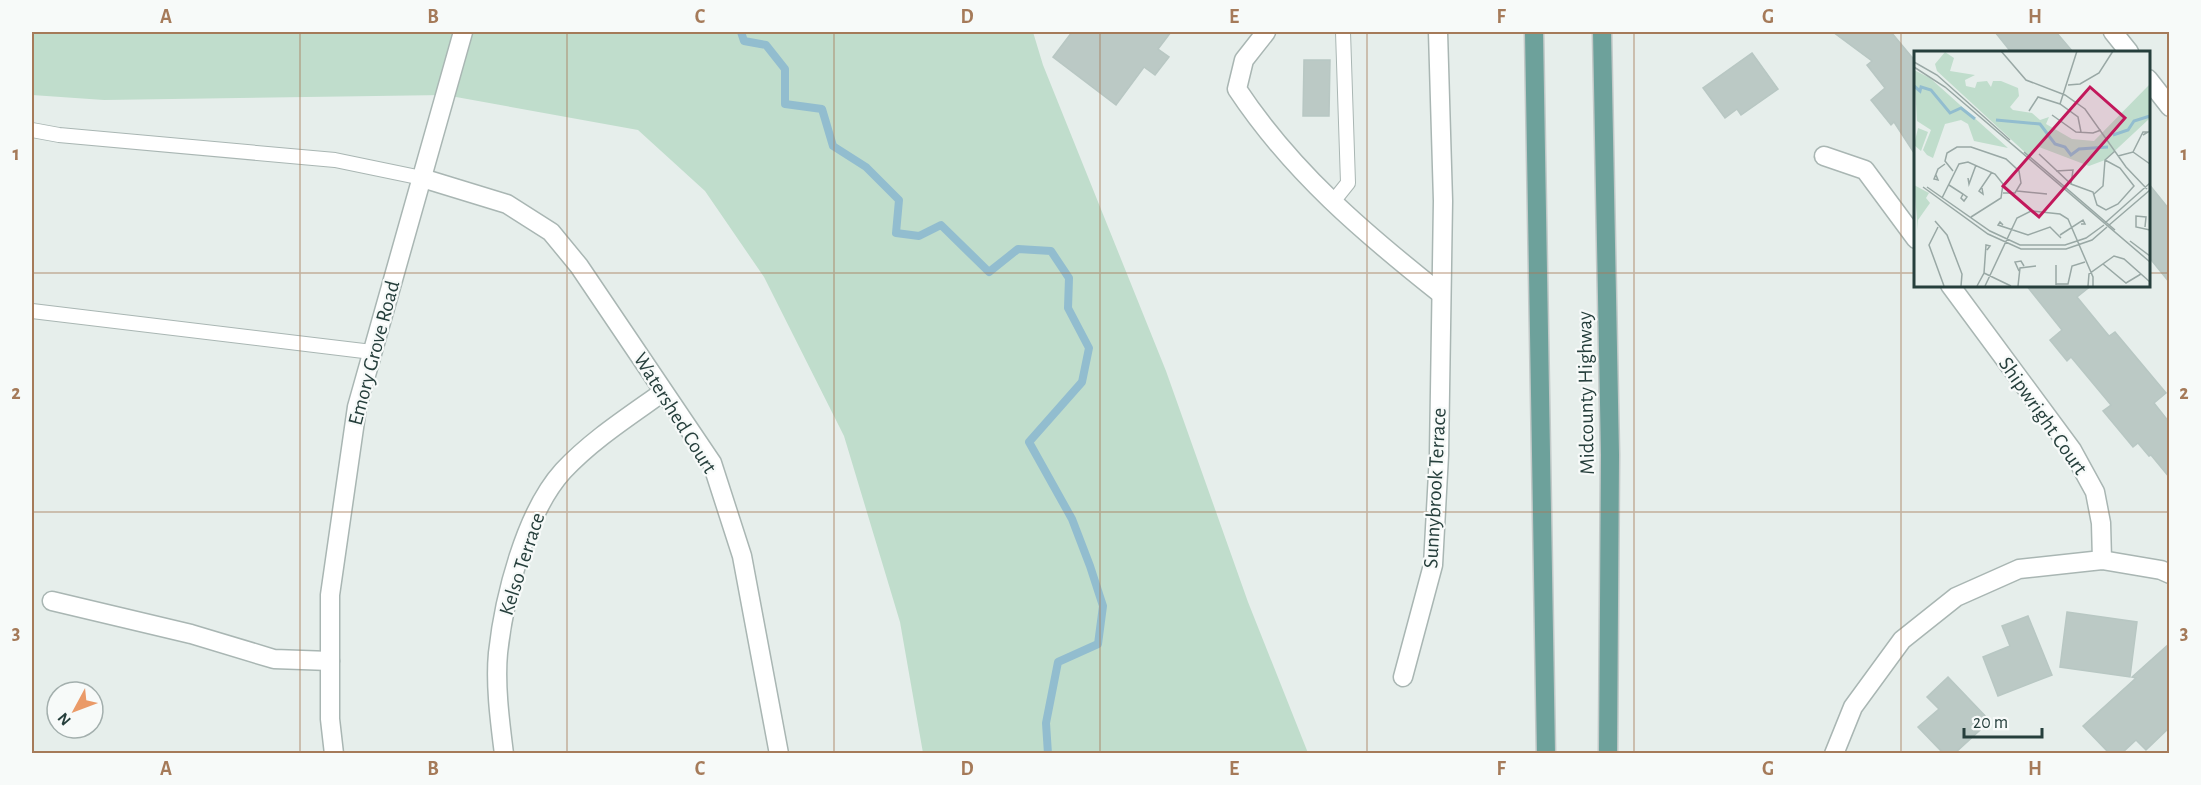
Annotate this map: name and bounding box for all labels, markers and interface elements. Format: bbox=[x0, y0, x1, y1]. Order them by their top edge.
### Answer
text: A bbox=[160, 7, 172, 27]
text: B bbox=[427, 7, 439, 27]
text: C bbox=[695, 7, 706, 27]
text: D bbox=[960, 7, 974, 27]
text: E bbox=[1229, 7, 1239, 27]
text: F bbox=[1496, 7, 1506, 27]
text: G bbox=[1762, 7, 1774, 27]
text: H bbox=[2028, 7, 2042, 27]
inset map bbox=[1914, 51, 2150, 286]
text: 1 bbox=[12, 144, 20, 164]
text: 1 bbox=[2180, 144, 2188, 164]
street label: Emory Grove Road bbox=[345, 278, 403, 428]
street label: Midcounty Highway bbox=[1574, 311, 1598, 475]
street label: Watershed Court bbox=[630, 349, 721, 477]
street label: Shipwright Court bbox=[1995, 353, 2091, 479]
text: 2 bbox=[11, 383, 21, 403]
text: 2 bbox=[2179, 383, 2189, 403]
street label: Sunnybrook Terrace bbox=[1420, 407, 1450, 569]
street label: Kelso Terrace bbox=[496, 510, 548, 618]
text: 3 bbox=[12, 623, 20, 643]
text: 3 bbox=[2180, 623, 2188, 643]
north arrow bbox=[45, 680, 105, 740]
scale bar bbox=[1964, 701, 2042, 739]
text: N bbox=[55, 710, 74, 729]
text: 20 m bbox=[1973, 714, 2008, 732]
text: A bbox=[160, 759, 172, 779]
text: B bbox=[427, 759, 439, 779]
text: C bbox=[695, 759, 706, 779]
text: D bbox=[960, 759, 974, 779]
text: E bbox=[1229, 759, 1239, 779]
text: F bbox=[1496, 759, 1506, 779]
text: G bbox=[1762, 759, 1774, 779]
text: H bbox=[2028, 759, 2042, 779]

